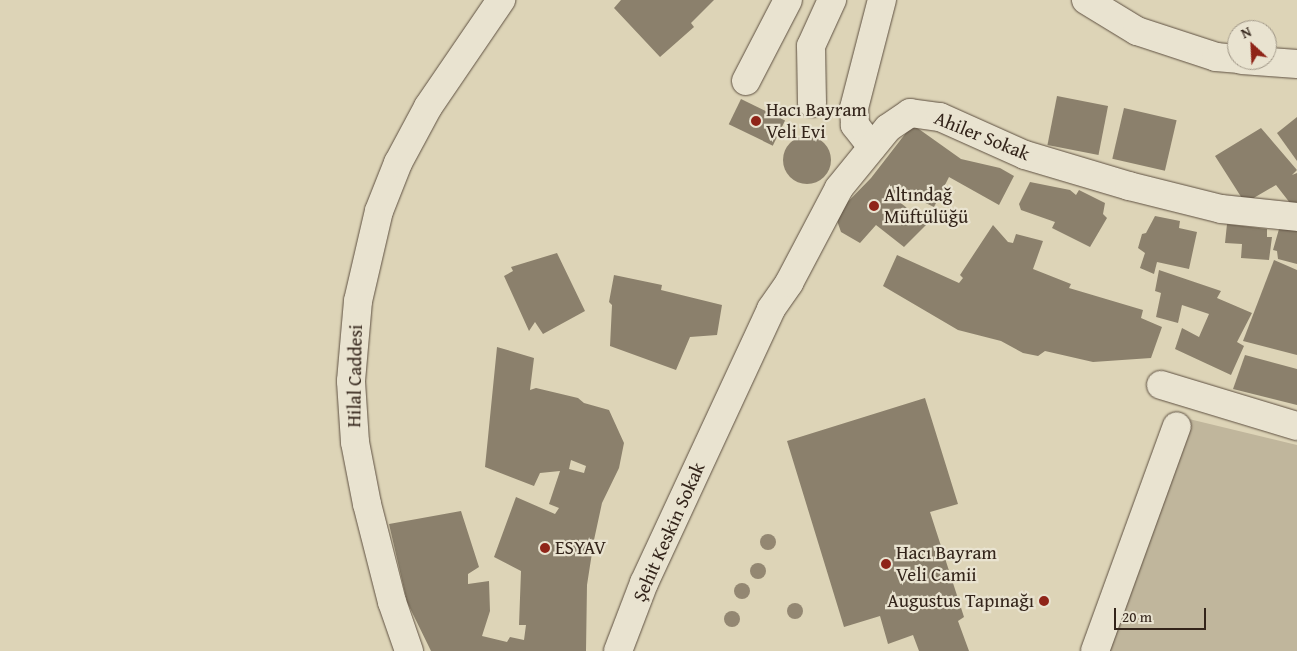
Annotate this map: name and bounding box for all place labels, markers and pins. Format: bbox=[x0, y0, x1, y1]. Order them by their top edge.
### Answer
place label: Hacı Bayram Veli Evi bbox=[766, 99, 867, 143]
marker: Hacı Bayram Veli Evi bbox=[750, 115, 762, 127]
place label: Altındağ Müftülüğü bbox=[884, 184, 968, 228]
marker: Altındağ Müftülüğü bbox=[868, 200, 880, 212]
place label: ESYAV bbox=[555, 537, 606, 559]
marker: ESYAV bbox=[539, 542, 551, 554]
place label: Hacı Bayram Veli Camii bbox=[896, 542, 997, 586]
marker: Hacı Bayram Veli Camii bbox=[880, 558, 892, 570]
place label: Augustus Tapınağı bbox=[887, 590, 1034, 612]
marker: Augustus Tapınağı bbox=[1038, 595, 1050, 607]

